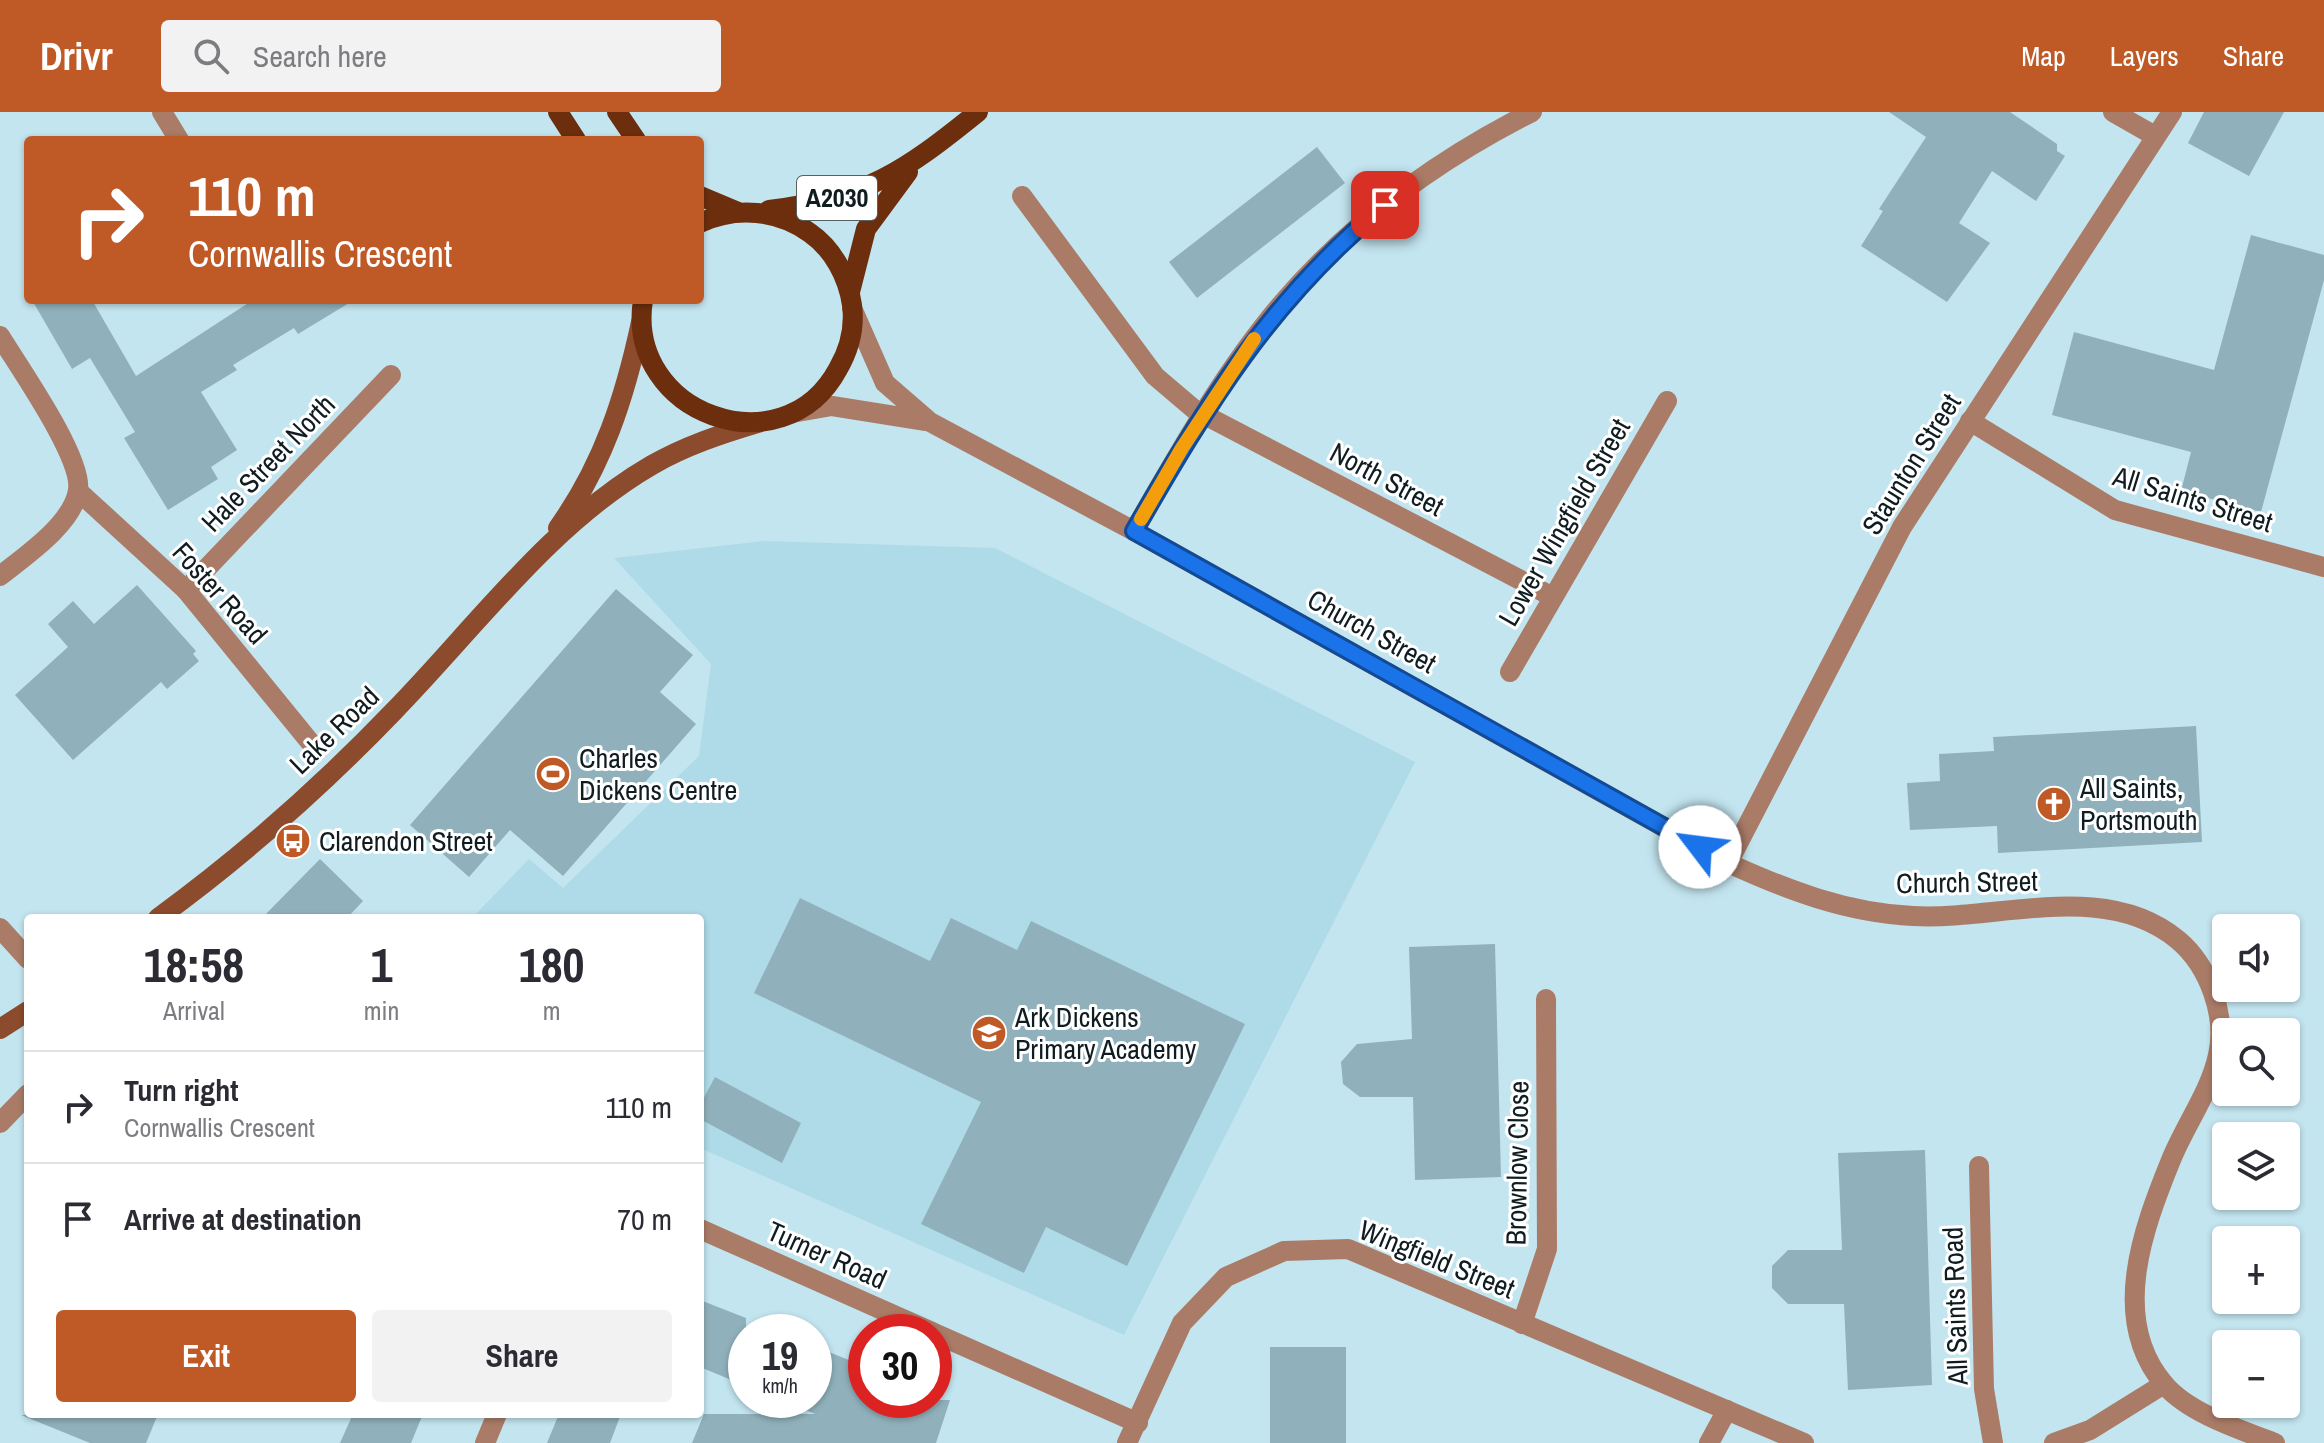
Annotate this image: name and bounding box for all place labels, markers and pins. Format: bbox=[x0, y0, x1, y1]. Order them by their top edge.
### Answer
pin bbox=[1351, 171, 1419, 239]
place label: Charles Dickens Centre bbox=[579, 739, 737, 809]
sports icon: Charles Dickens Centre bbox=[534, 755, 572, 793]
place label: All Saints, Portsmouth bbox=[2079, 769, 2197, 839]
church icon: All Saints, Portsmouth bbox=[2035, 785, 2073, 823]
bus stop icon: Clarendon Street bbox=[274, 822, 312, 860]
place label: Clarendon Street bbox=[319, 822, 493, 860]
place label: Ark Dickens Primary Academy bbox=[1014, 998, 1197, 1068]
school or university icon: Ark Dickens Primary Academy bbox=[970, 1014, 1008, 1052]

